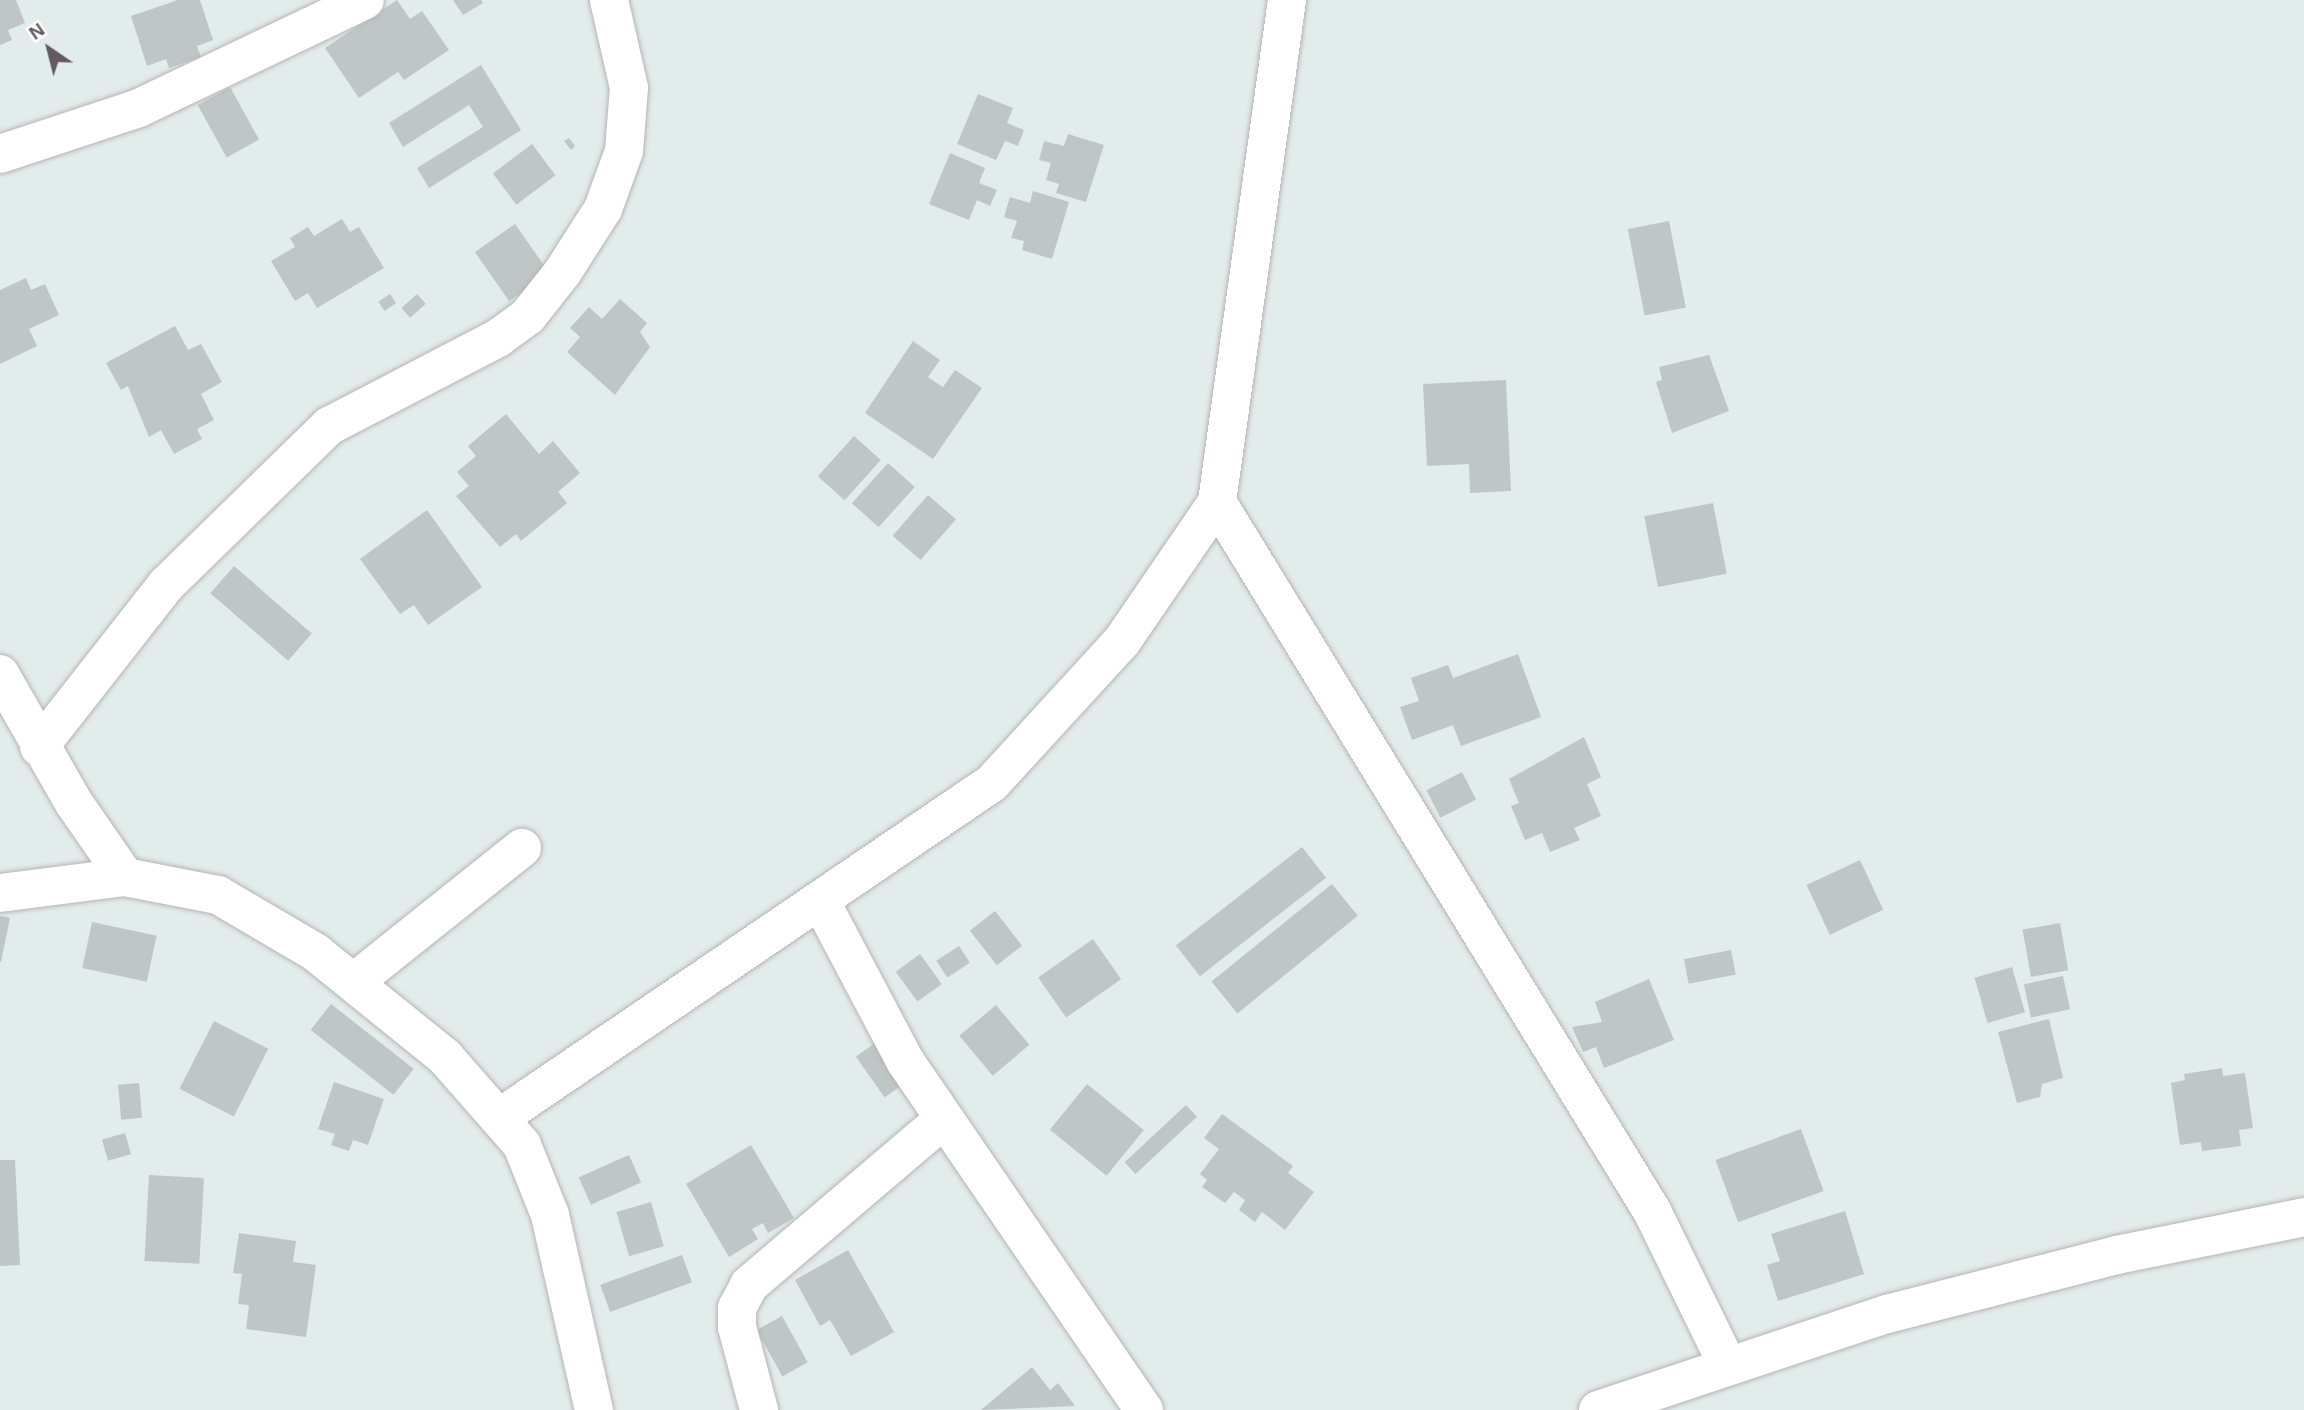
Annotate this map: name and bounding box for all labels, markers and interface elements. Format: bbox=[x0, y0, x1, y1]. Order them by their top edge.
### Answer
north arrow bbox=[14, 14, 84, 84]
text: N bbox=[25, 19, 48, 44]

